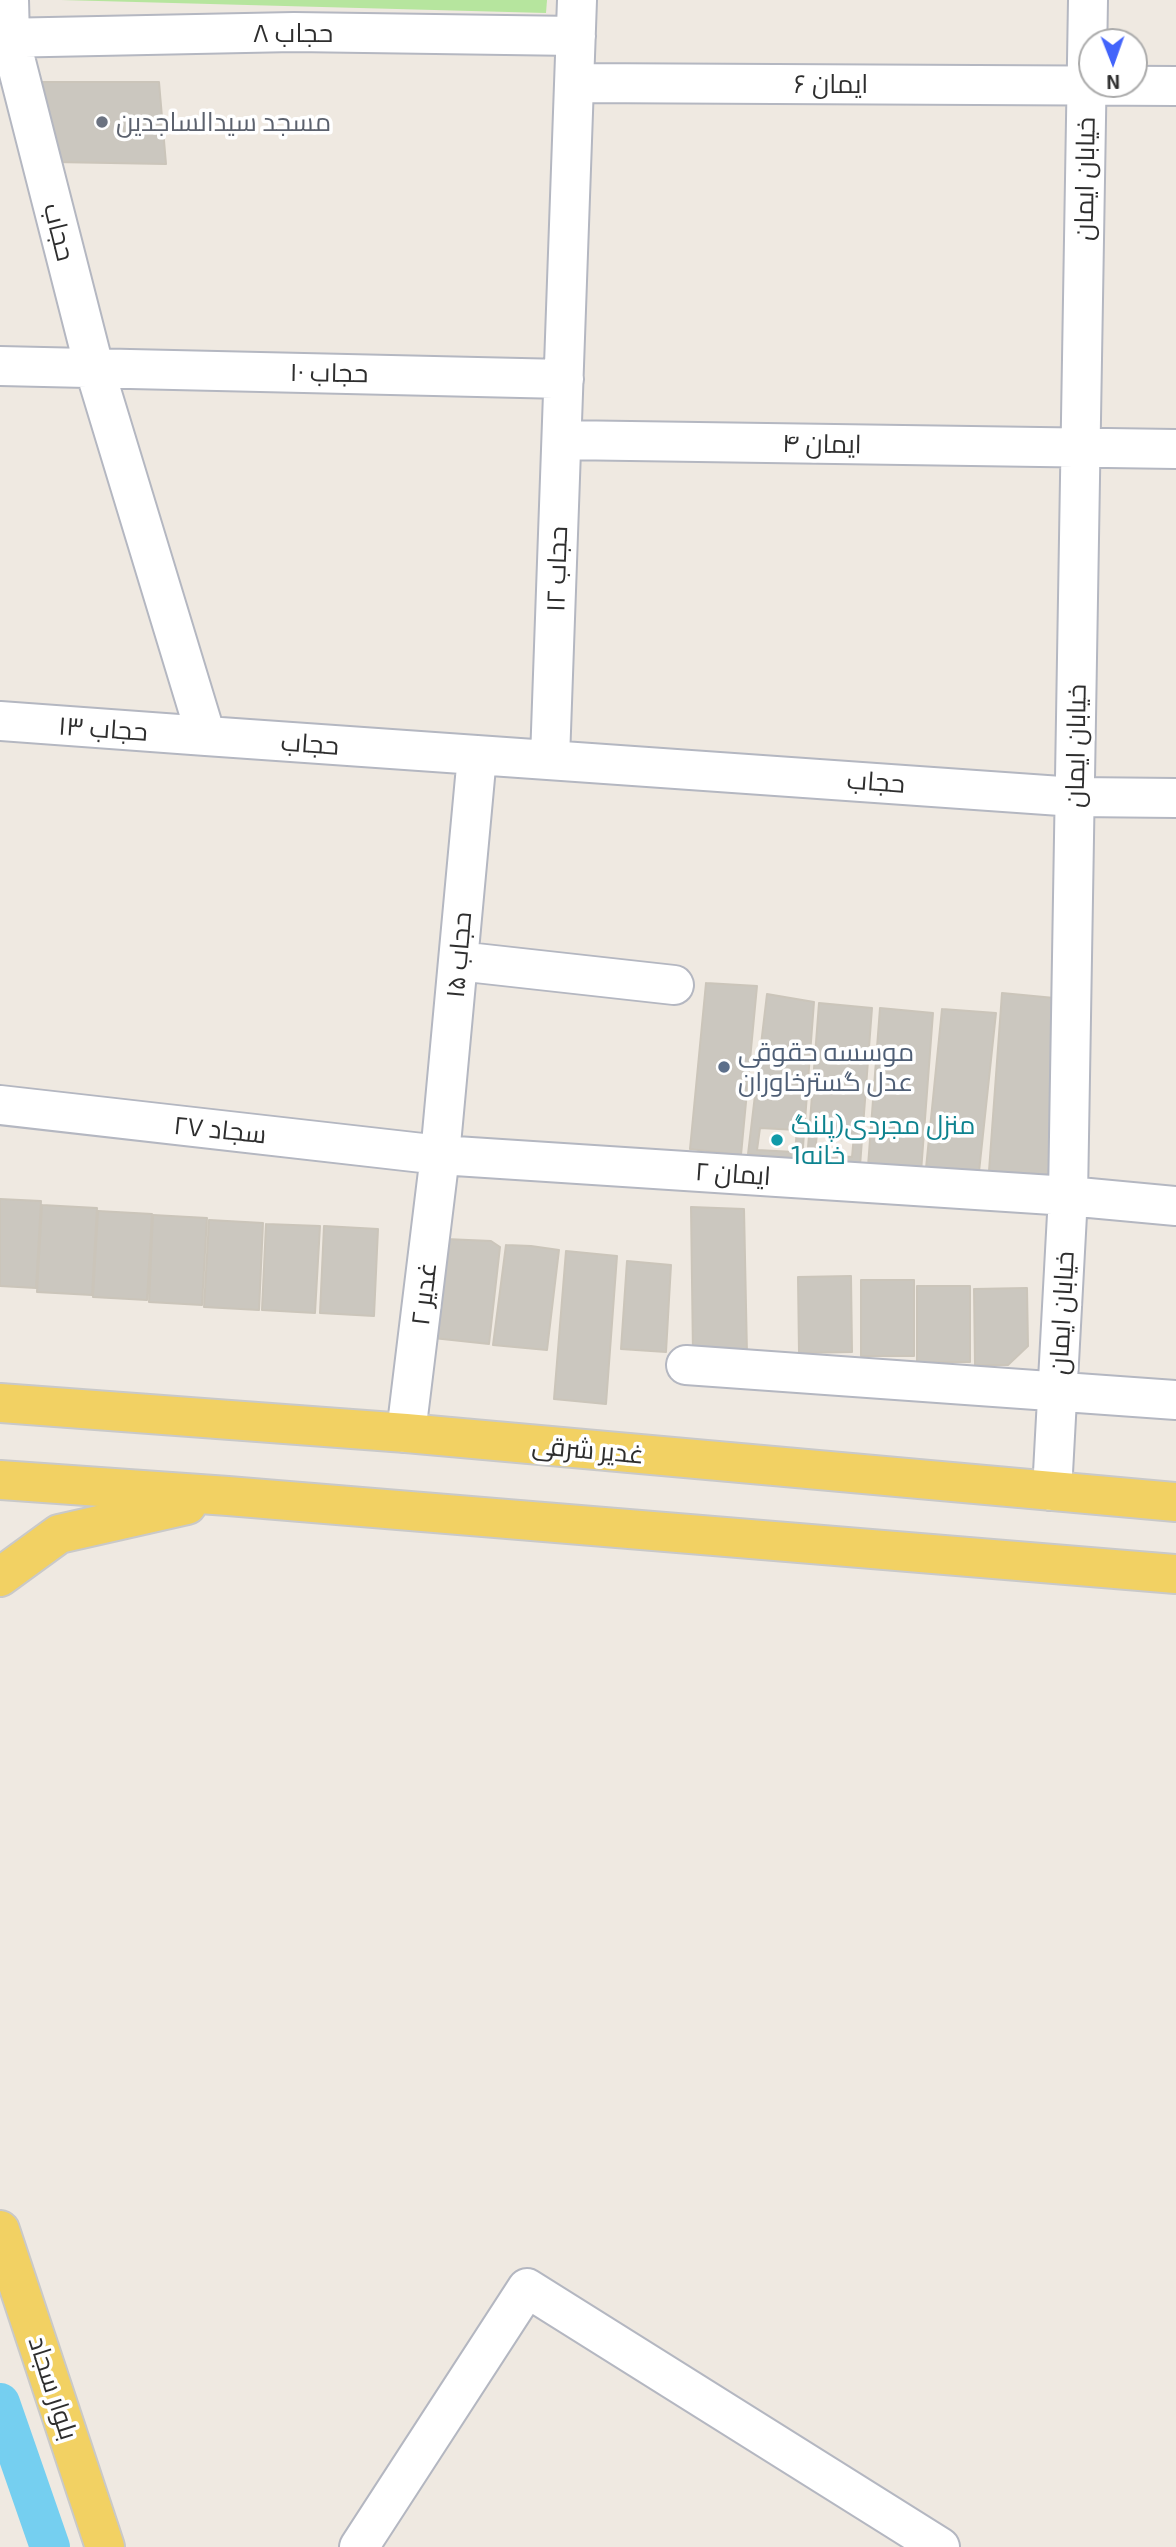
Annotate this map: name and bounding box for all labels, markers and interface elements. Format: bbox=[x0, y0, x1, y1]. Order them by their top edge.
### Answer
street label: حجاب ۸ bbox=[253, 17, 333, 49]
north arrow bbox=[1078, 28, 1148, 98]
street label: ایمان ۶ bbox=[794, 68, 868, 100]
text: N bbox=[1106, 71, 1120, 94]
place label: مسجد سیدالساجدین bbox=[116, 106, 331, 138]
marker: مسجد سیدالساجدین bbox=[94, 114, 110, 130]
street label: خیابان ایمان bbox=[1068, 117, 1102, 241]
street label: حجاب bbox=[37, 200, 81, 264]
street label: حجاب ۱۰ bbox=[289, 357, 369, 389]
street label: ایمان ۴ bbox=[782, 428, 862, 460]
street label: حجاب ۱۲ bbox=[540, 526, 574, 612]
street label: خیابان ایمان bbox=[1059, 684, 1093, 808]
street label: حجاب ۱۳ bbox=[57, 710, 149, 748]
street label: حجاب bbox=[280, 726, 340, 762]
street label: حجاب bbox=[846, 764, 906, 800]
street label: حجاب ۱۵ bbox=[440, 911, 478, 999]
place label: موسسه حقوقی عدل گسترخاوران bbox=[738, 1036, 914, 1098]
marker: موسسه حقوقی عدل گسترخاوران bbox=[716, 1059, 732, 1075]
place label: منزل مجردی(پلنگ خانه1 bbox=[791, 1109, 975, 1170]
street label: سجاد ۲۷ bbox=[172, 1110, 268, 1150]
marker: منزل مجردی(پلنگ خانه1 bbox=[769, 1132, 785, 1148]
street label: ایمان ۲ bbox=[694, 1156, 772, 1192]
street label: خیابان ایمان bbox=[1043, 1250, 1081, 1376]
street label: غدیر ۲ bbox=[405, 1261, 443, 1327]
street label: غدیر شرقی bbox=[531, 1430, 645, 1470]
street label: بلوار سجاد bbox=[22, 2332, 84, 2444]

